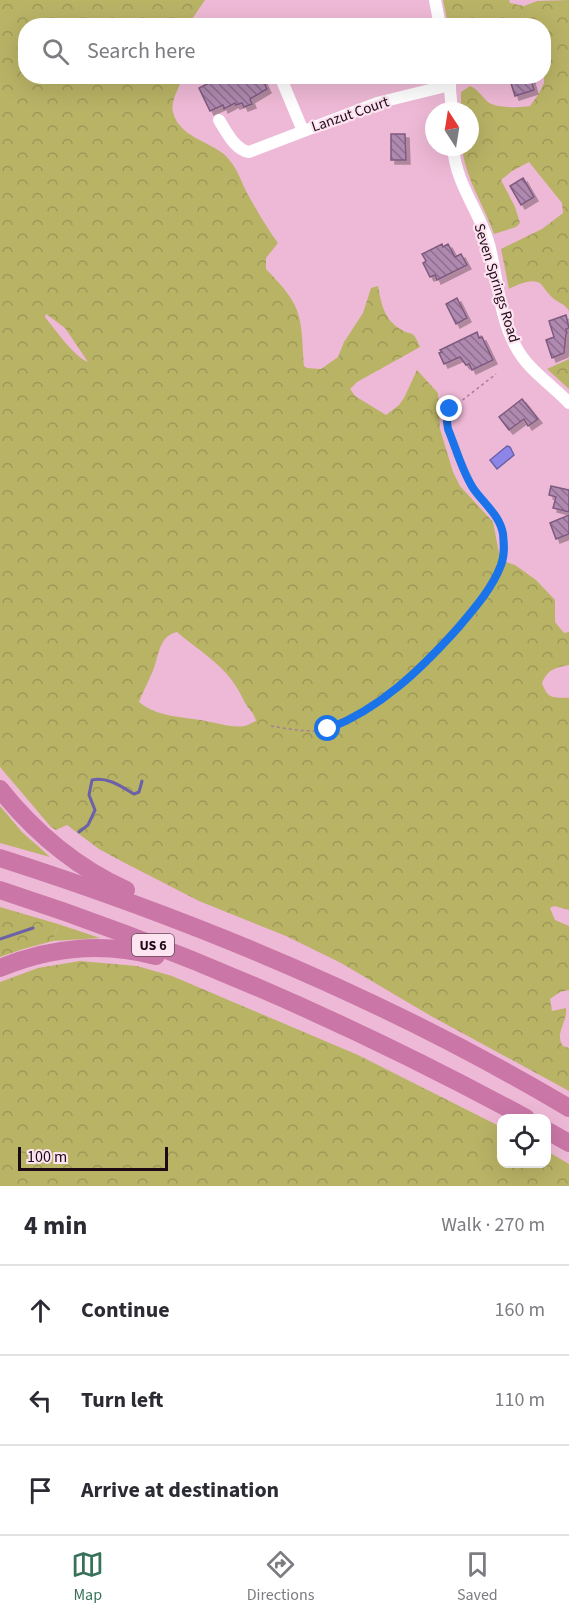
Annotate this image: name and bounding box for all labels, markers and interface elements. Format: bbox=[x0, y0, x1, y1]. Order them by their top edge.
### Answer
search box bbox=[18, 18, 551, 84]
icon: search bbox=[39, 35, 72, 68]
text: Search here bbox=[87, 35, 195, 67]
street label: Lanzut Court bbox=[309, 91, 392, 138]
north arrow bbox=[425, 102, 479, 156]
street label: Seven Springs Road bbox=[468, 221, 525, 345]
route end bbox=[436, 395, 462, 421]
route start bbox=[314, 715, 340, 741]
road number: US 6 bbox=[132, 934, 174, 956]
map controls bbox=[497, 1114, 551, 1168]
button: locate bbox=[497, 1114, 551, 1168]
scale bar bbox=[18, 1144, 168, 1172]
text: 100 m bbox=[27, 1146, 67, 1168]
text: 4 min bbox=[24, 1207, 87, 1244]
text: Walk · 270 m bbox=[441, 1211, 545, 1239]
icon: ahead bbox=[24, 1294, 57, 1327]
text: Continue bbox=[81, 1294, 170, 1326]
text: 160 m bbox=[495, 1296, 545, 1324]
icon: left bbox=[24, 1384, 57, 1417]
text: Turn left bbox=[81, 1384, 163, 1416]
text: 110 m bbox=[495, 1386, 545, 1414]
icon: arrive bbox=[24, 1474, 57, 1507]
text: Arrive at destination bbox=[81, 1474, 279, 1506]
tab: Map bbox=[71, 1548, 104, 1606]
tab: Directions bbox=[247, 1548, 314, 1606]
tab: Saved bbox=[457, 1548, 498, 1606]

